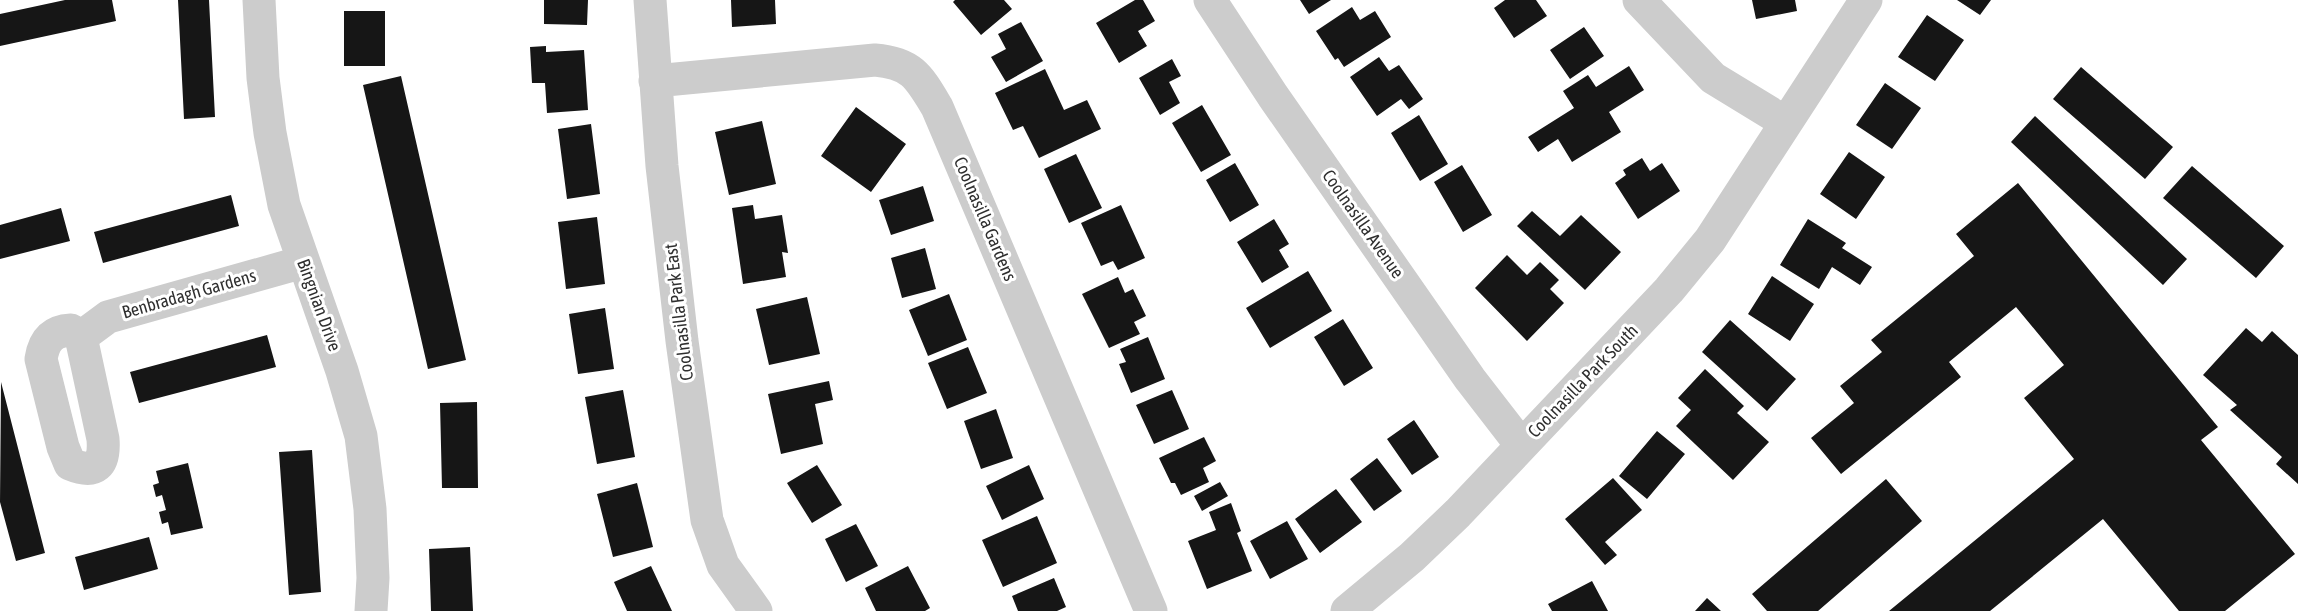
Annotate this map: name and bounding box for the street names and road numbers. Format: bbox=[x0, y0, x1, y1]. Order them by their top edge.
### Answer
street label: Coolnasilla Gardens bbox=[950, 154, 1021, 284]
street label: Coolnasilla Avenue bbox=[1318, 165, 1409, 282]
street label: Coolnasilla Park East bbox=[660, 242, 697, 382]
street label: Bingnian Drive bbox=[293, 256, 346, 354]
street label: Benbradagh Gardens bbox=[120, 264, 258, 323]
street label: Coolnasilla Park South bbox=[1523, 320, 1642, 442]

